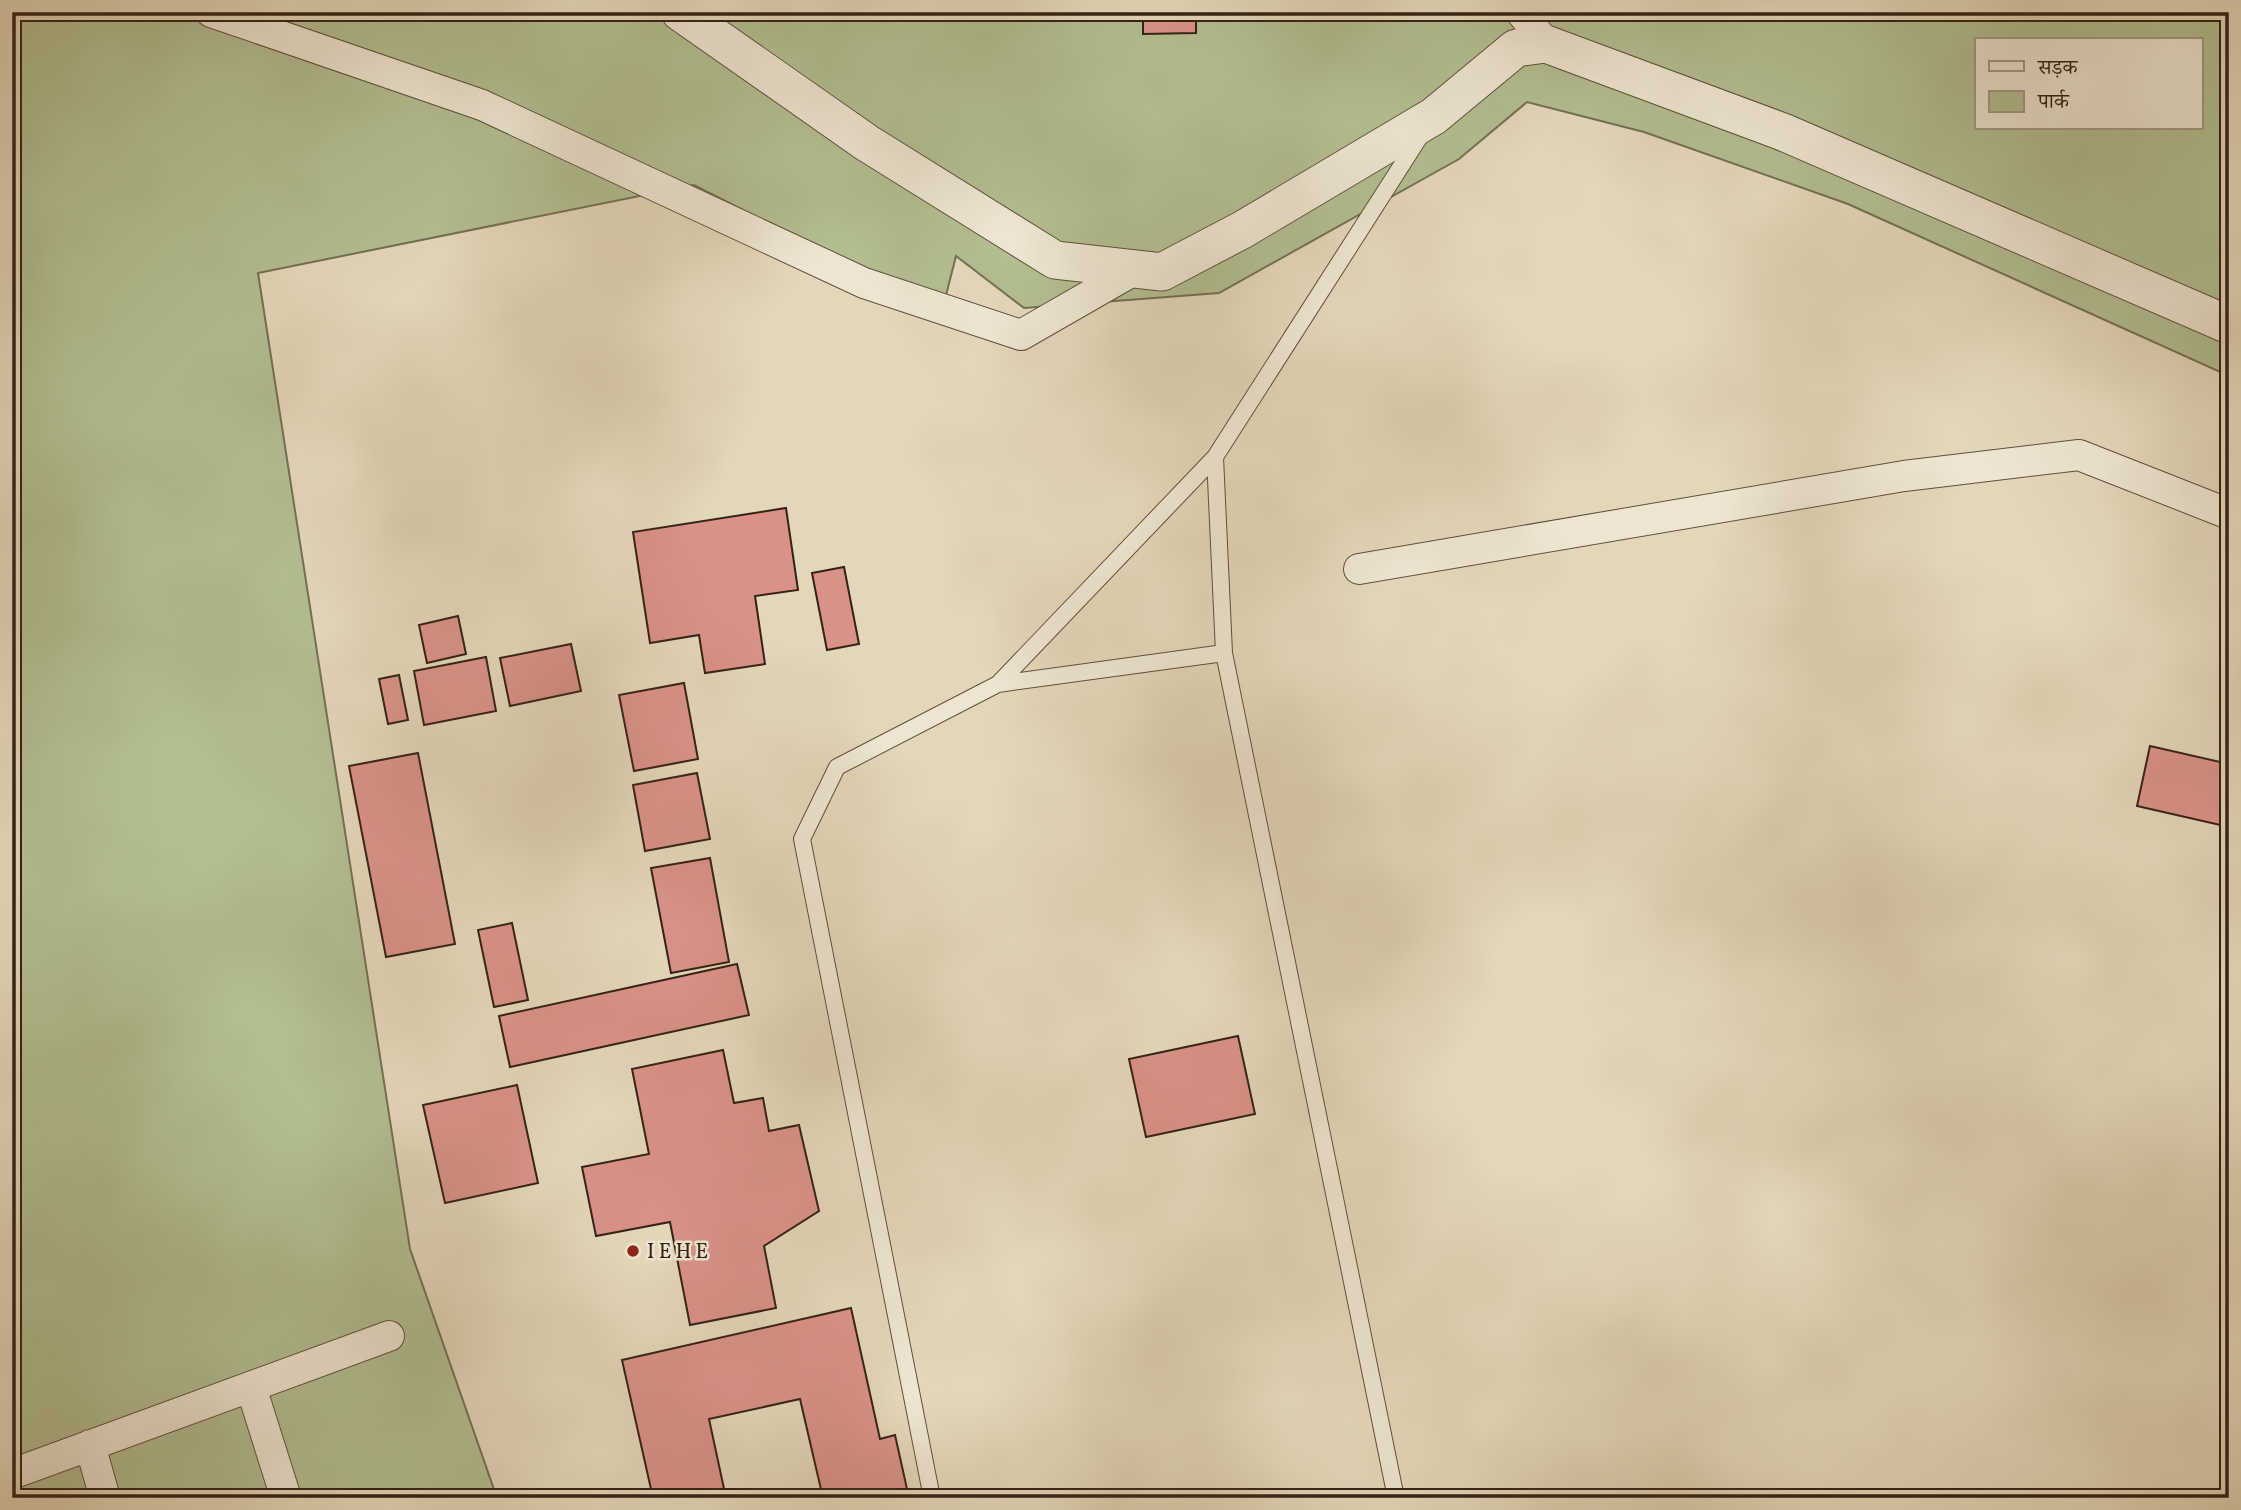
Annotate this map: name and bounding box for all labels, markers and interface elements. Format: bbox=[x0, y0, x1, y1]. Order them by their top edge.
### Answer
legend bbox=[1975, 38, 2202, 130]
text: सड़क bbox=[2037, 54, 2078, 83]
text: पार्क bbox=[2037, 88, 2070, 117]
place label: I E H E bbox=[647, 1238, 708, 1267]
marker: I E H E bbox=[625, 1243, 641, 1259]

